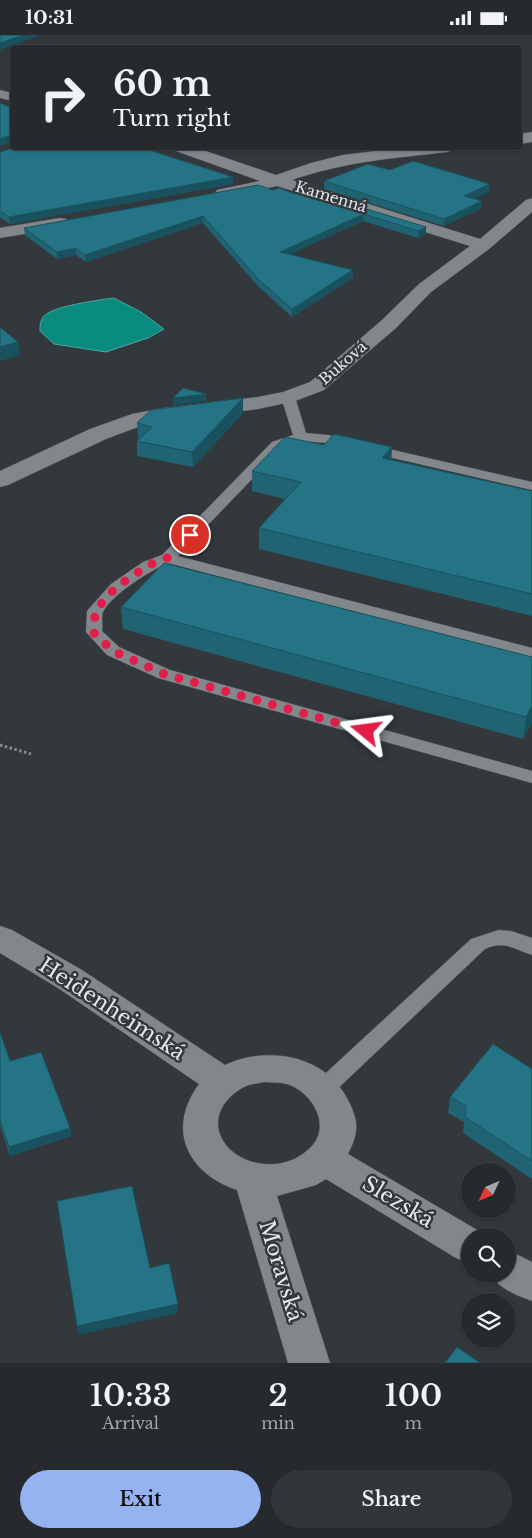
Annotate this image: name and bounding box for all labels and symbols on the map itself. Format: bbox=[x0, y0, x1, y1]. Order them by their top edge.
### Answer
street label: Kamenná bbox=[293, 177, 370, 217]
street label: Buková bbox=[315, 336, 371, 388]
pin bbox=[169, 514, 211, 556]
position arrow bbox=[339, 704, 391, 756]
street label: Heidenheimská bbox=[34, 952, 190, 1066]
north arrow bbox=[461, 1163, 516, 1217]
street label: Slezská bbox=[358, 1171, 439, 1233]
street label: Moravská bbox=[253, 1217, 309, 1325]

